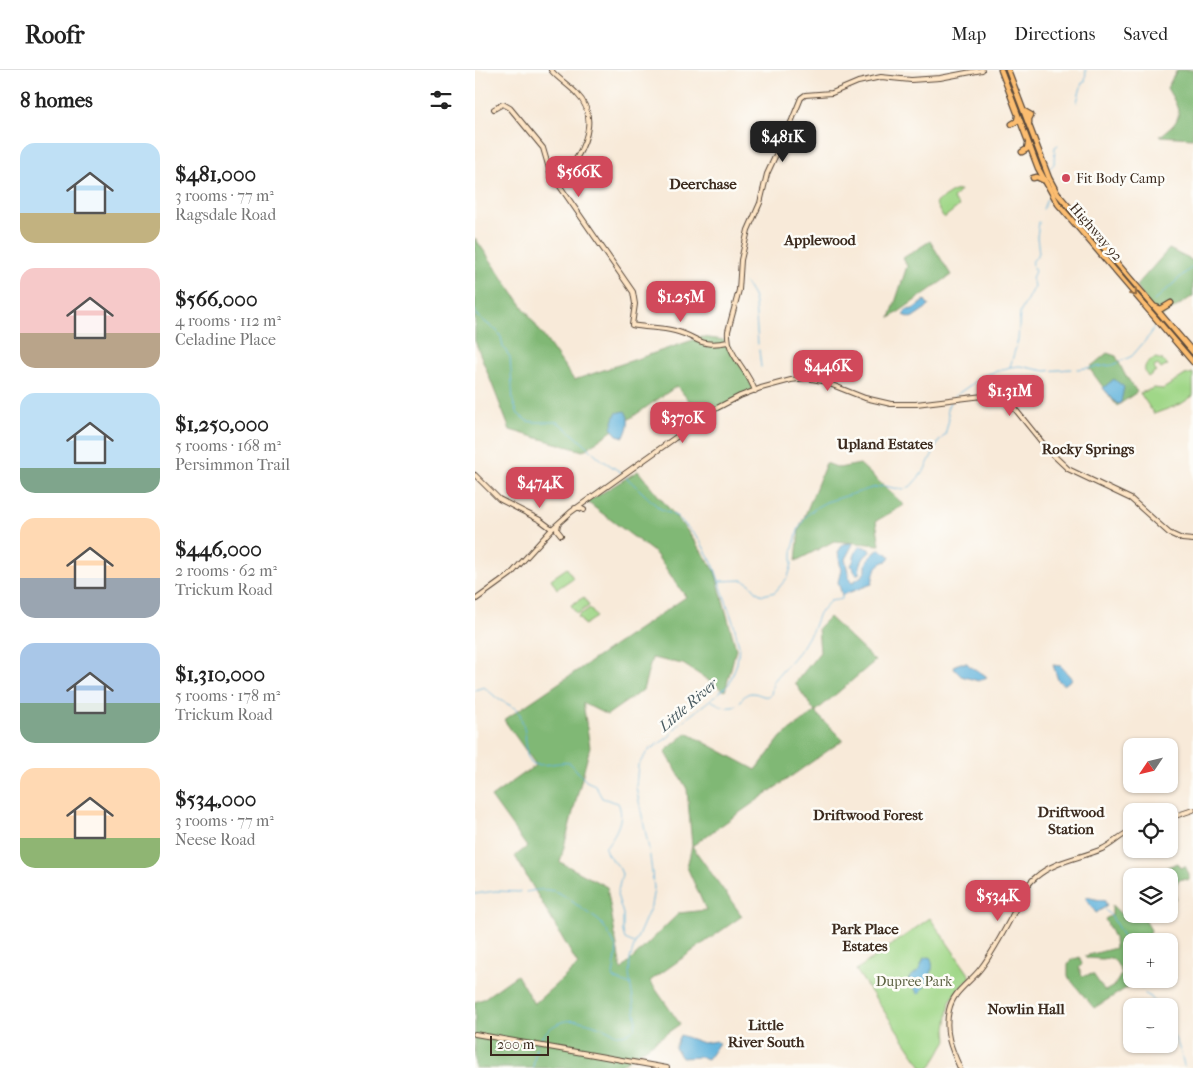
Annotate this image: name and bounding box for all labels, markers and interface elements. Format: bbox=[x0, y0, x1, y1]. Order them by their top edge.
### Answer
text: Roofr bbox=[25, 21, 84, 49]
text: Map bbox=[952, 24, 986, 45]
text: Directions bbox=[1014, 24, 1095, 45]
text: Saved bbox=[1123, 24, 1168, 45]
icon: filters bbox=[427, 86, 455, 114]
text: 8 homes bbox=[20, 88, 93, 112]
pin: $481K bbox=[748, 121, 818, 163]
text: $481K bbox=[761, 127, 805, 146]
pin: $566K bbox=[544, 156, 614, 198]
text: $481,000 bbox=[175, 162, 256, 186]
text: $566K bbox=[557, 162, 601, 181]
icon: home bbox=[60, 163, 120, 223]
place label: Fit Body Camp bbox=[1076, 170, 1165, 187]
marker: Fit Body Camp bbox=[1060, 172, 1072, 184]
district label: Deerchase bbox=[669, 175, 737, 193]
text: 3 rooms · 77 m² bbox=[175, 186, 274, 205]
street label: Highway 92 bbox=[1066, 199, 1126, 265]
text: Ragsdale Road bbox=[175, 205, 276, 224]
district label: Applewood bbox=[783, 231, 857, 249]
pin: $1.25M bbox=[640, 280, 722, 323]
text: $566,000 bbox=[175, 287, 257, 311]
text: $1.25M bbox=[657, 287, 705, 306]
one-way arrow bbox=[1128, 287, 1137, 296]
icon: home bbox=[60, 288, 120, 348]
text: 4 rooms · 112 m² bbox=[175, 311, 281, 330]
text: Celadine Place bbox=[175, 330, 276, 349]
pin: $446K bbox=[793, 350, 863, 392]
text: $446K bbox=[804, 356, 852, 375]
pin: $1.31M bbox=[969, 374, 1051, 417]
text: $1.31M bbox=[988, 381, 1032, 400]
pin: $370K bbox=[648, 402, 718, 444]
text: $370K bbox=[661, 408, 705, 427]
text: $1,250,000 bbox=[175, 412, 269, 436]
icon: home bbox=[60, 413, 120, 473]
district label: Upland Estates bbox=[836, 435, 933, 453]
text: 5 rooms · 168 m² bbox=[175, 436, 281, 455]
district label: Rocky Springs bbox=[1042, 440, 1135, 458]
text: Persimmon Trail bbox=[175, 455, 290, 474]
pin: $474K bbox=[505, 466, 575, 509]
text: $474K bbox=[517, 473, 563, 492]
text: $446,000 bbox=[175, 537, 262, 561]
icon: home bbox=[60, 538, 120, 598]
text: 2 rooms · 62 m² bbox=[175, 561, 277, 580]
text: Trickum Road bbox=[175, 580, 273, 599]
text: $1,310,000 bbox=[175, 662, 265, 686]
icon: home bbox=[60, 663, 120, 723]
water label: Little River bbox=[654, 674, 722, 736]
text: 5 rooms · 178 m² bbox=[175, 686, 280, 705]
text: Trickum Road bbox=[175, 705, 273, 724]
north arrow bbox=[1123, 738, 1177, 792]
map controls bbox=[1123, 738, 1178, 1053]
text: $534,000 bbox=[175, 787, 256, 811]
icon: home bbox=[60, 788, 120, 848]
district label: Driftwood Station bbox=[1038, 803, 1105, 838]
button: locate bbox=[1123, 803, 1178, 858]
district label: Driftwood Forest bbox=[813, 806, 924, 824]
text: 3 rooms · 77 m² bbox=[175, 811, 274, 830]
text: Neese Road bbox=[175, 830, 256, 849]
button: layers bbox=[1123, 868, 1178, 923]
pin: $534K bbox=[963, 880, 1033, 922]
text: $534K bbox=[976, 886, 1020, 905]
district label: Park Place Estates bbox=[831, 920, 899, 955]
button: + bbox=[1123, 933, 1178, 988]
park label: Dupree Park bbox=[876, 973, 953, 990]
button: − bbox=[1123, 998, 1178, 1053]
district label: Nowlin Hall bbox=[987, 1000, 1065, 1018]
district label: Little River South bbox=[728, 1016, 805, 1051]
scale bar bbox=[490, 1033, 549, 1056]
text: 200 m bbox=[497, 1036, 534, 1053]

